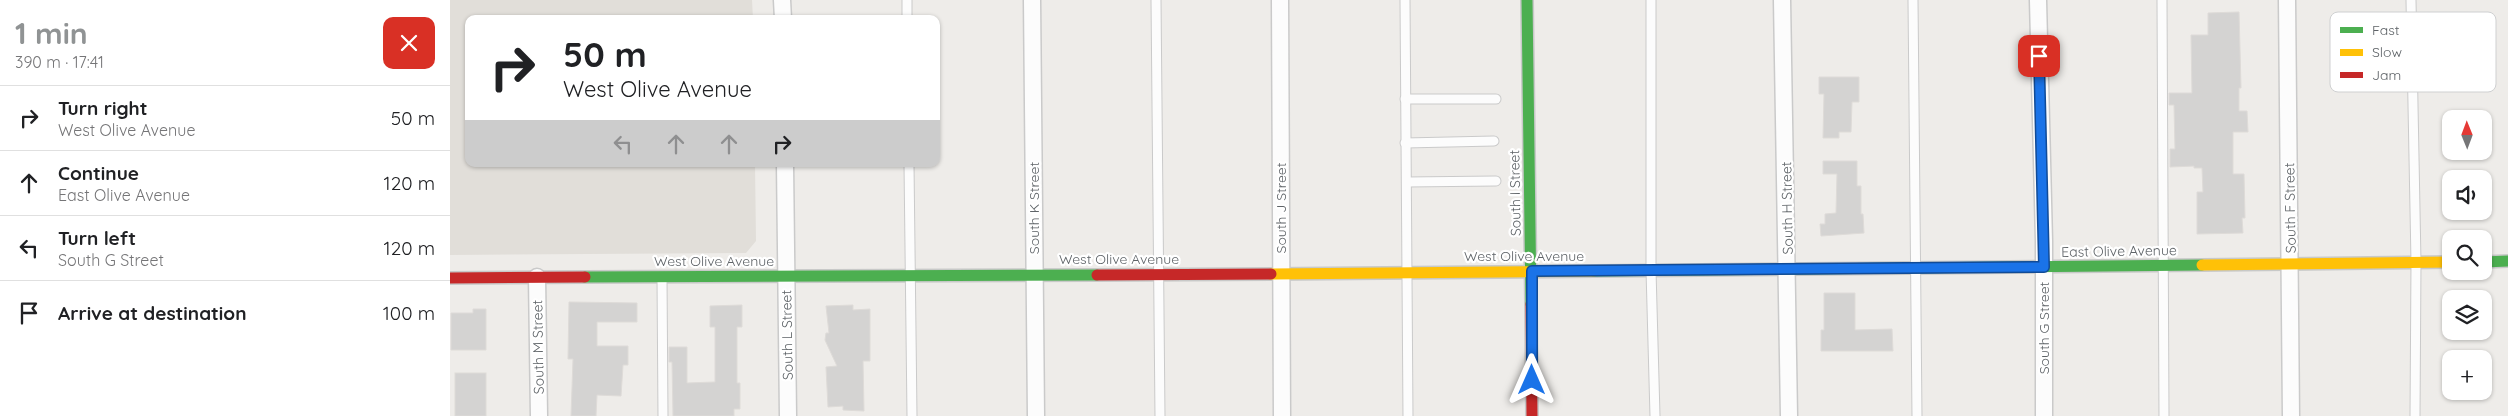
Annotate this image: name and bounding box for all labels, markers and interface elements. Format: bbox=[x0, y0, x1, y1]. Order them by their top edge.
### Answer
legend bbox=[2330, 12, 2496, 92]
text: 1 min bbox=[15, 14, 88, 52]
button: close bbox=[383, 17, 435, 69]
text: Fast bbox=[2372, 21, 2400, 39]
text: 50 m bbox=[563, 32, 647, 76]
icon: right bbox=[480, 35, 545, 100]
pin bbox=[2018, 35, 2060, 77]
icon: arrive bbox=[2025, 42, 2053, 70]
text: Slow bbox=[2372, 43, 2402, 61]
text: 390 m · 17:41 bbox=[15, 52, 104, 72]
text: Jam bbox=[2372, 66, 2401, 84]
text: West Olive Avenue bbox=[563, 75, 752, 103]
text: Turn right bbox=[58, 96, 147, 120]
icon: right bbox=[15, 104, 43, 132]
text: 50 m bbox=[391, 106, 435, 130]
north arrow bbox=[2442, 110, 2492, 160]
map controls bbox=[2442, 110, 2492, 400]
text: West Olive Avenue bbox=[58, 120, 195, 140]
icon: left bbox=[609, 130, 637, 158]
icon: ahead bbox=[662, 130, 690, 158]
icon: ahead bbox=[715, 130, 743, 158]
icon: right bbox=[768, 130, 796, 158]
street label: South I Street bbox=[1505, 149, 1525, 236]
text: Continue bbox=[58, 161, 139, 185]
street label: South H Street bbox=[1777, 161, 1797, 255]
street label: South K Street bbox=[1025, 162, 1043, 254]
street label: South J Street bbox=[1272, 162, 1290, 253]
street label: South F Street bbox=[2280, 162, 2300, 254]
icon: ahead bbox=[15, 169, 43, 197]
button: sound bbox=[2442, 170, 2492, 220]
text: 120 m bbox=[384, 171, 435, 195]
text: East Olive Avenue bbox=[58, 185, 190, 205]
text: Turn left bbox=[58, 226, 136, 250]
button: search bbox=[2442, 230, 2492, 280]
icon: left bbox=[15, 234, 43, 262]
text: 120 m bbox=[384, 236, 435, 260]
street label: East Olive Avenue bbox=[2061, 241, 2177, 261]
street label: West Olive Avenue bbox=[1464, 247, 1584, 265]
text: South G Street bbox=[58, 250, 164, 270]
street label: West Olive Avenue bbox=[1059, 250, 1179, 268]
street label: West Olive Avenue bbox=[654, 252, 774, 270]
street label: South G Street bbox=[2035, 281, 2053, 374]
street label: South L Street bbox=[777, 289, 797, 380]
button: layers bbox=[2442, 290, 2492, 340]
icon: arrive bbox=[15, 299, 43, 327]
street label: South M Street bbox=[528, 299, 548, 394]
text: Arrive at destination bbox=[58, 301, 247, 325]
text: 100 m bbox=[383, 301, 435, 325]
button: + bbox=[2442, 350, 2492, 400]
position arrow bbox=[1505, 353, 1557, 405]

